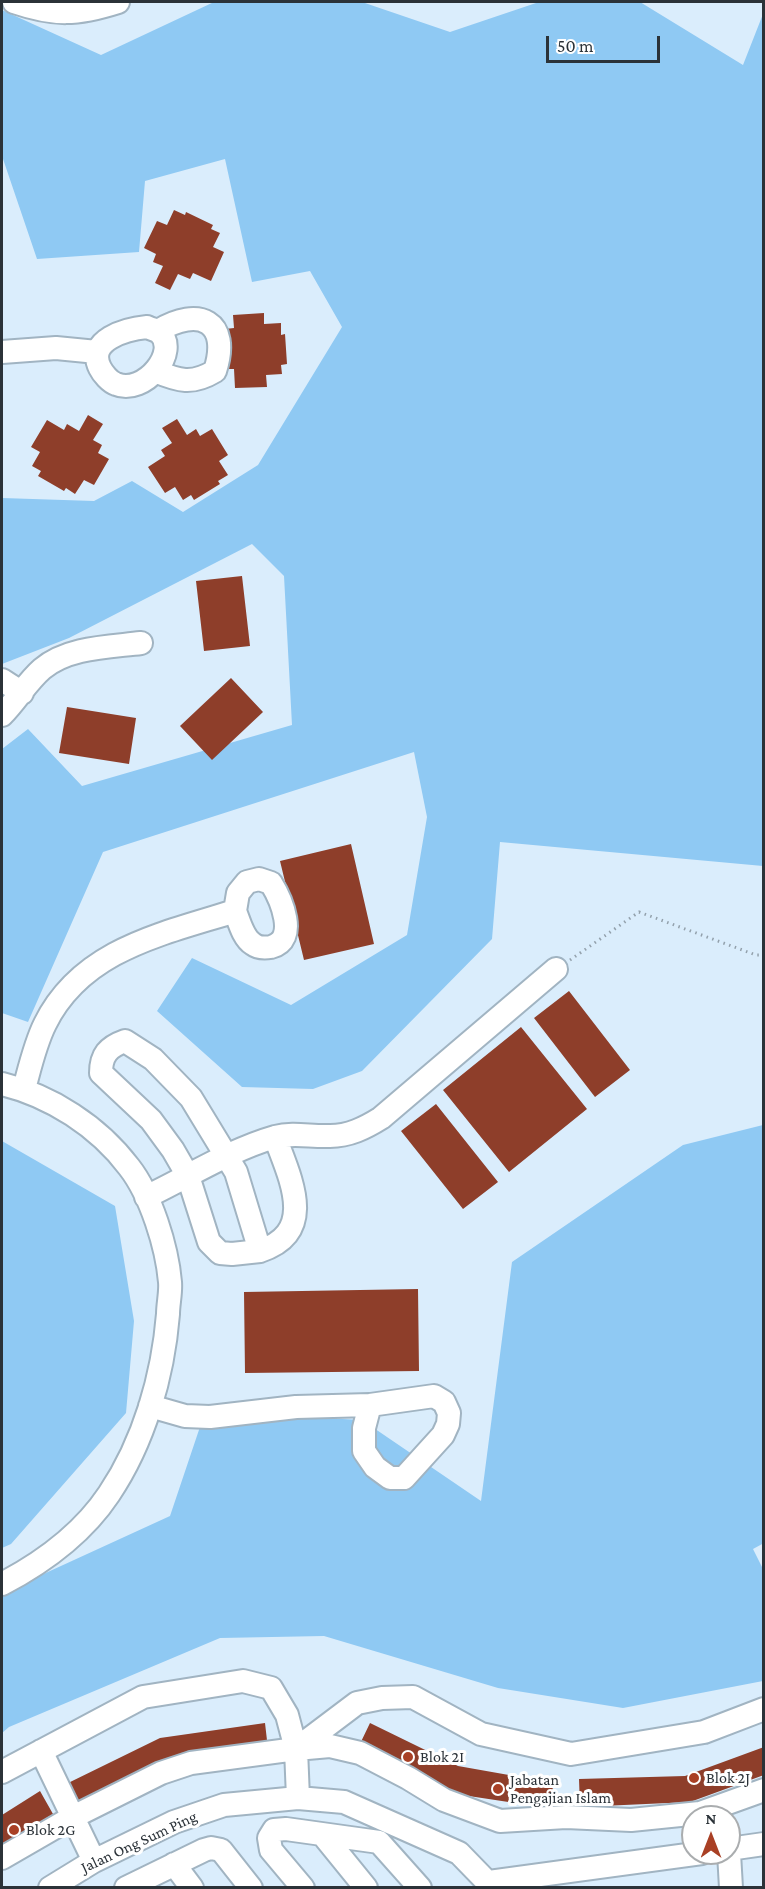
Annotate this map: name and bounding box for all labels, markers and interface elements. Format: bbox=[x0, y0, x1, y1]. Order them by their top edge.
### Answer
scale bar bbox=[549, 24, 663, 62]
text: 50 m bbox=[557, 36, 594, 56]
place label: Blok 2I bbox=[420, 1747, 464, 1767]
marker: Blok 2I bbox=[401, 1750, 415, 1764]
place label: Blok 2J bbox=[706, 1768, 750, 1788]
place label: Jabatan Pengajian Islam bbox=[510, 1770, 611, 1808]
marker: Blok 2J bbox=[687, 1771, 701, 1785]
marker: Jabatan Pengajian Islam bbox=[491, 1782, 505, 1796]
north arrow bbox=[681, 1805, 741, 1865]
street label: Jalan Ong Sum Ping bbox=[78, 1807, 200, 1877]
text: N bbox=[706, 1810, 716, 1827]
place label: Blok 2G bbox=[26, 1820, 75, 1840]
marker: Blok 2G bbox=[7, 1823, 21, 1837]

